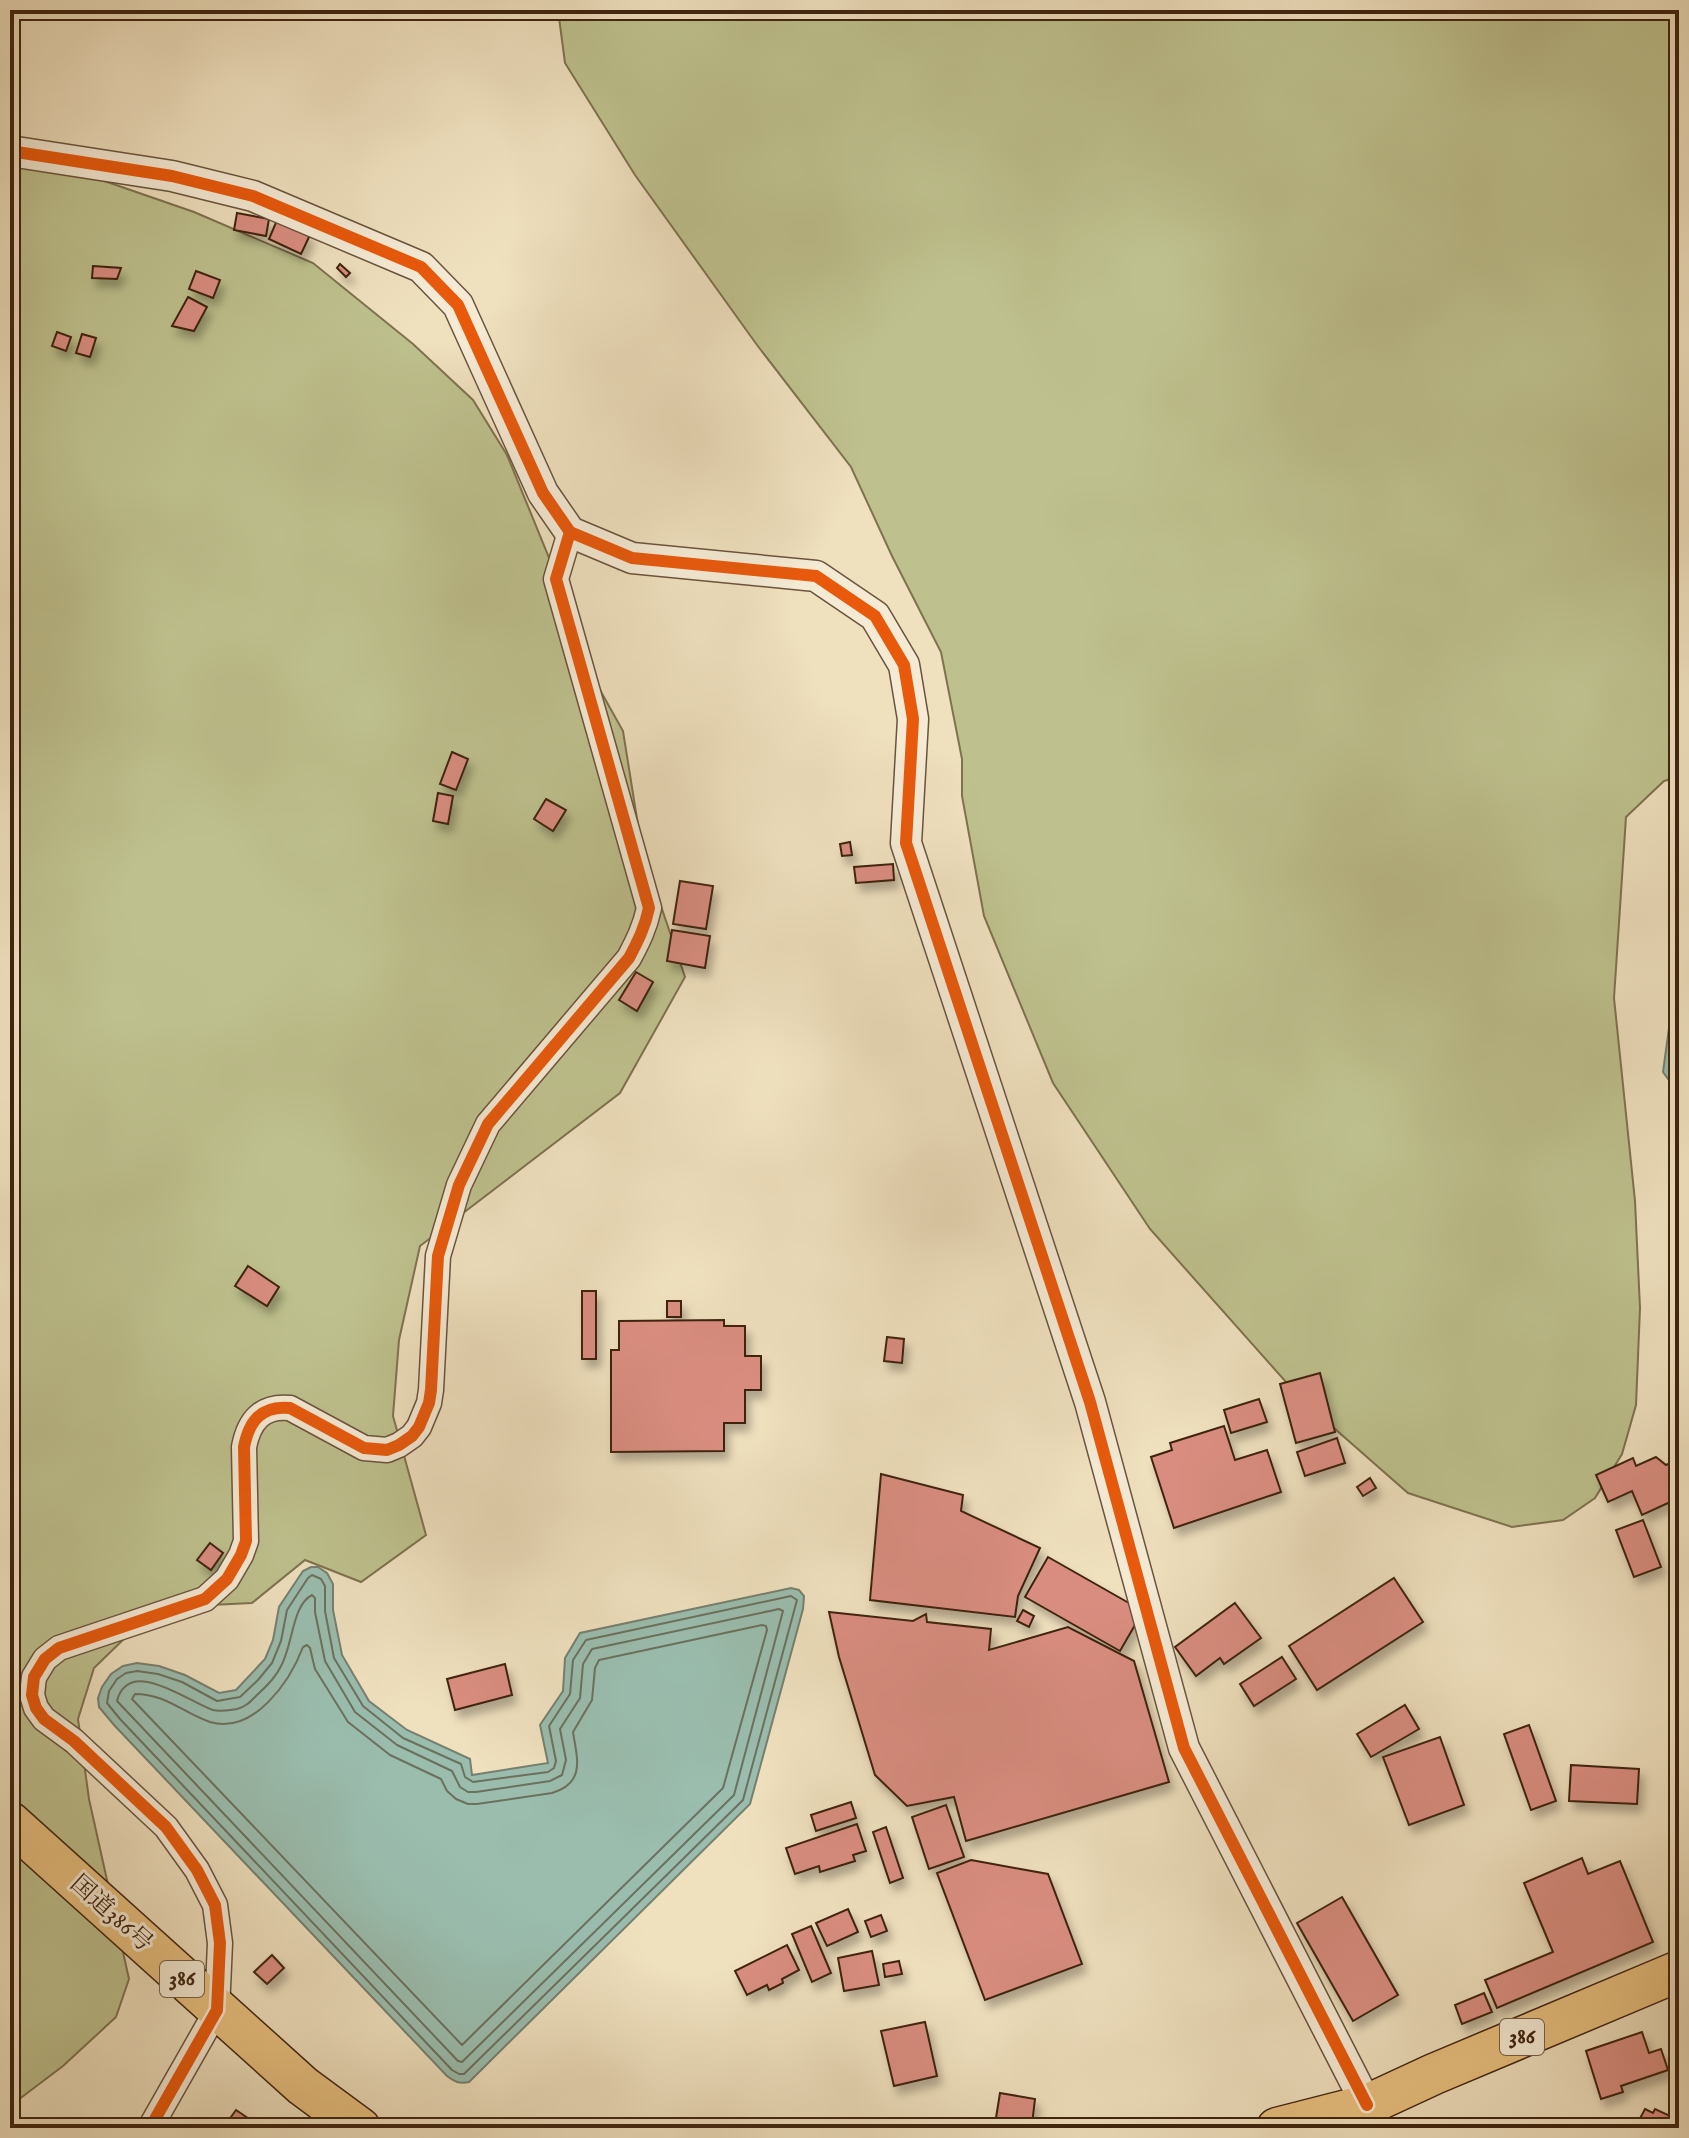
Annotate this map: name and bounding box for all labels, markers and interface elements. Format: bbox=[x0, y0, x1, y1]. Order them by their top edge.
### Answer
street label: 国道386号 bbox=[63, 1869, 159, 1959]
road number: 386 bbox=[160, 1961, 204, 1997]
road number: 386 bbox=[1500, 2019, 1544, 2055]

